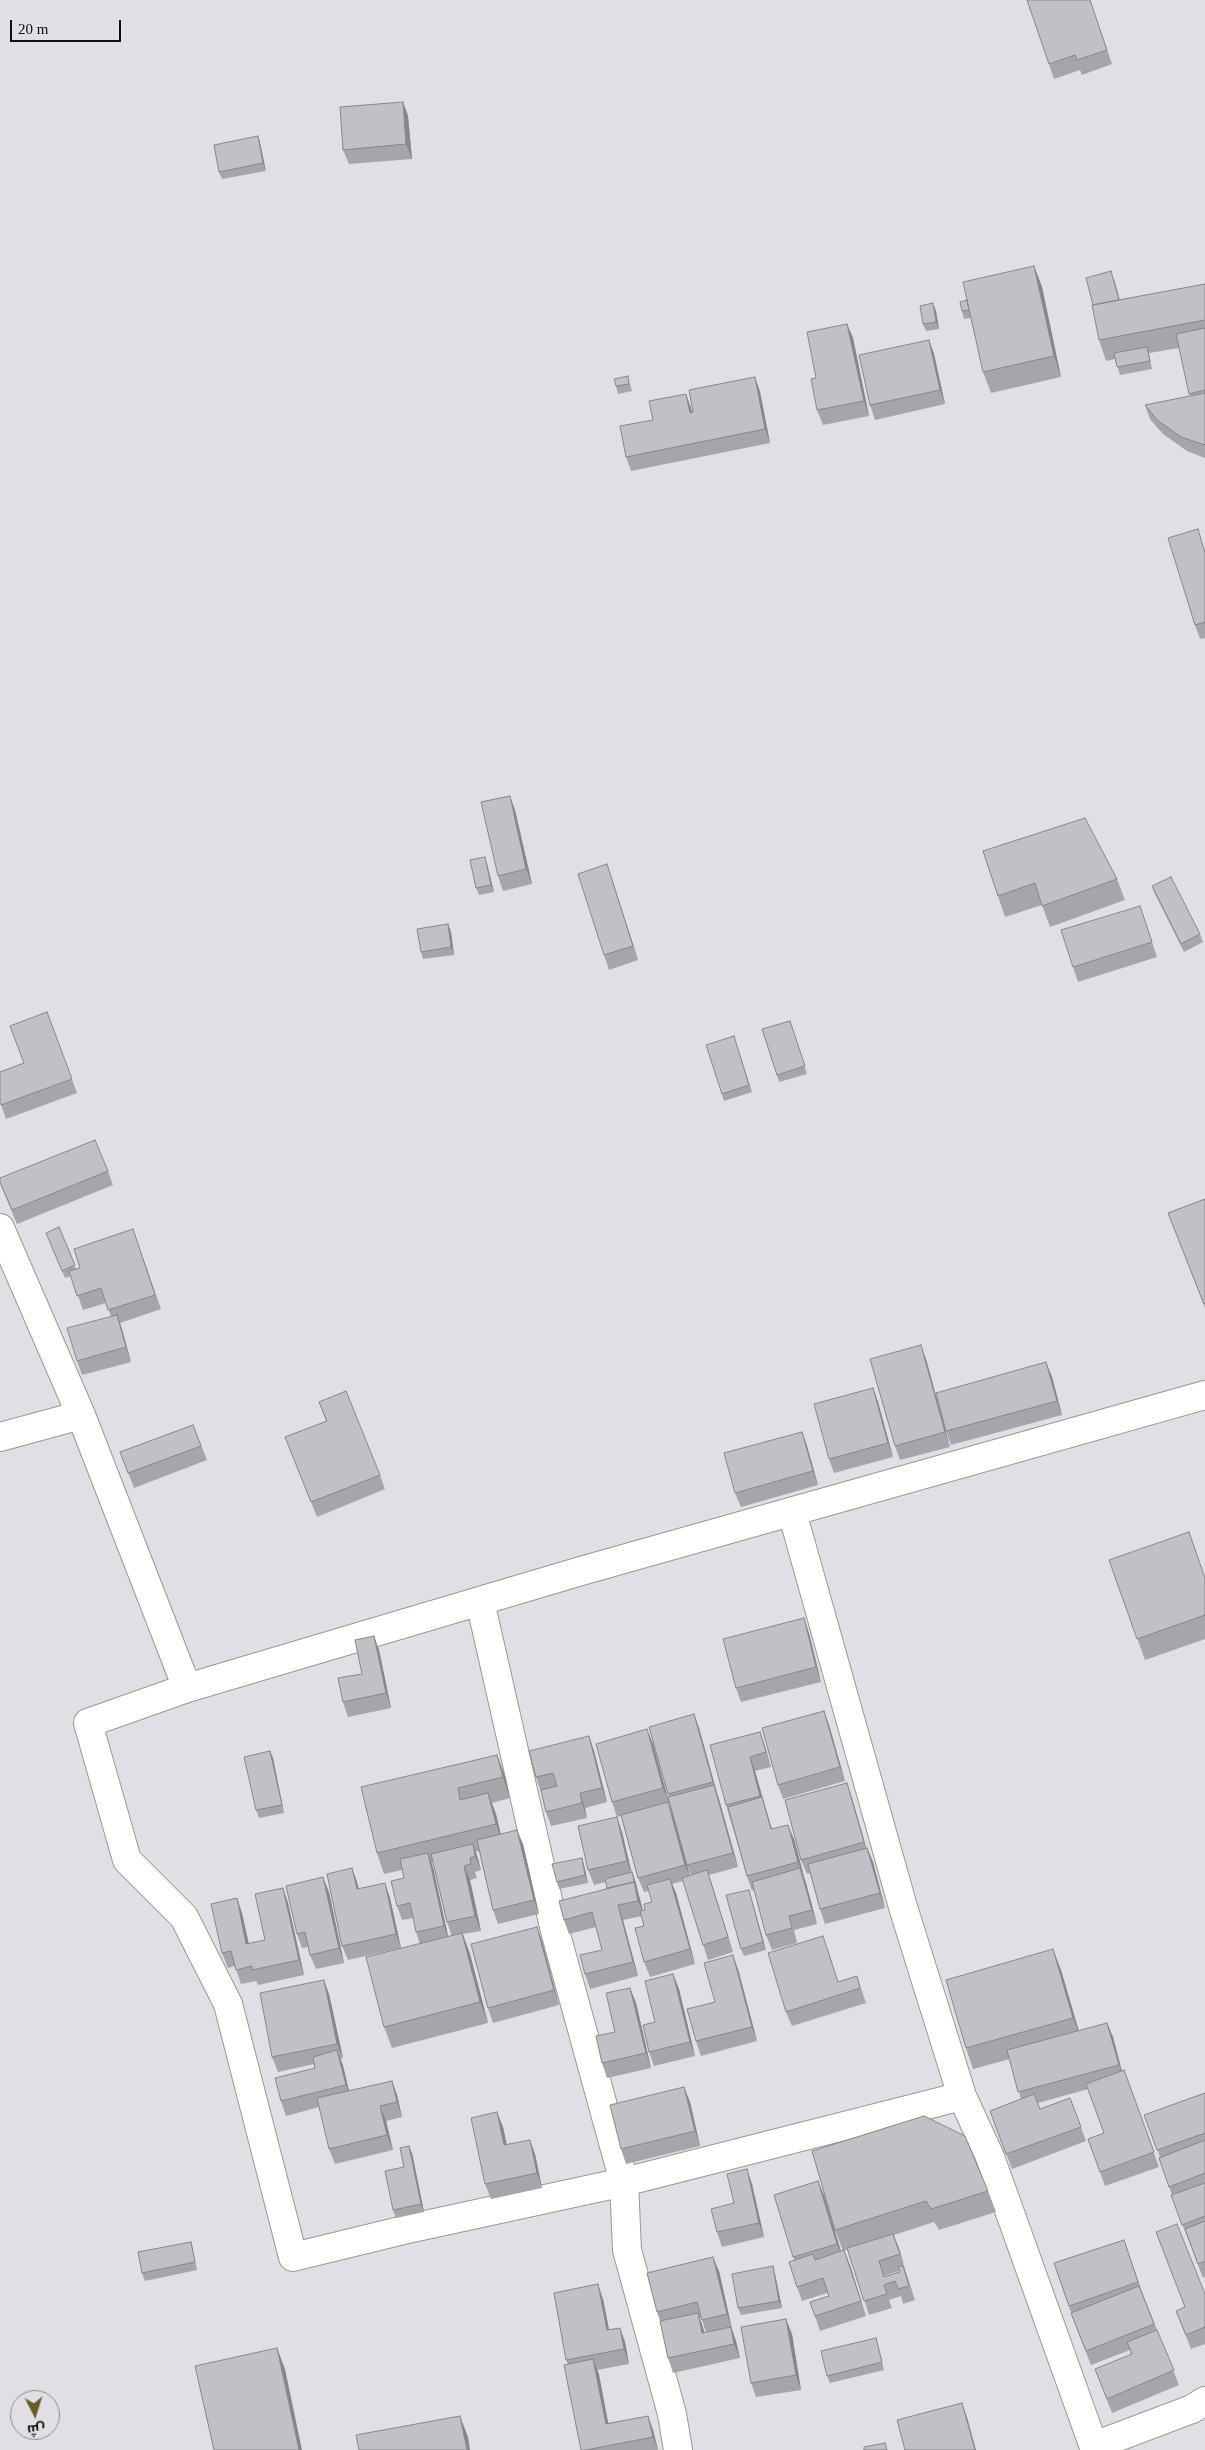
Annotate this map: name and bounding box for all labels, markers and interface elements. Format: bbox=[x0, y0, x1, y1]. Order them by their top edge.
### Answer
scale bar bbox=[12, 10, 124, 42]
text: 20 m bbox=[18, 21, 48, 37]
north arrow bbox=[10, 2390, 60, 2440]
text: ش bbox=[27, 2421, 46, 2438]

